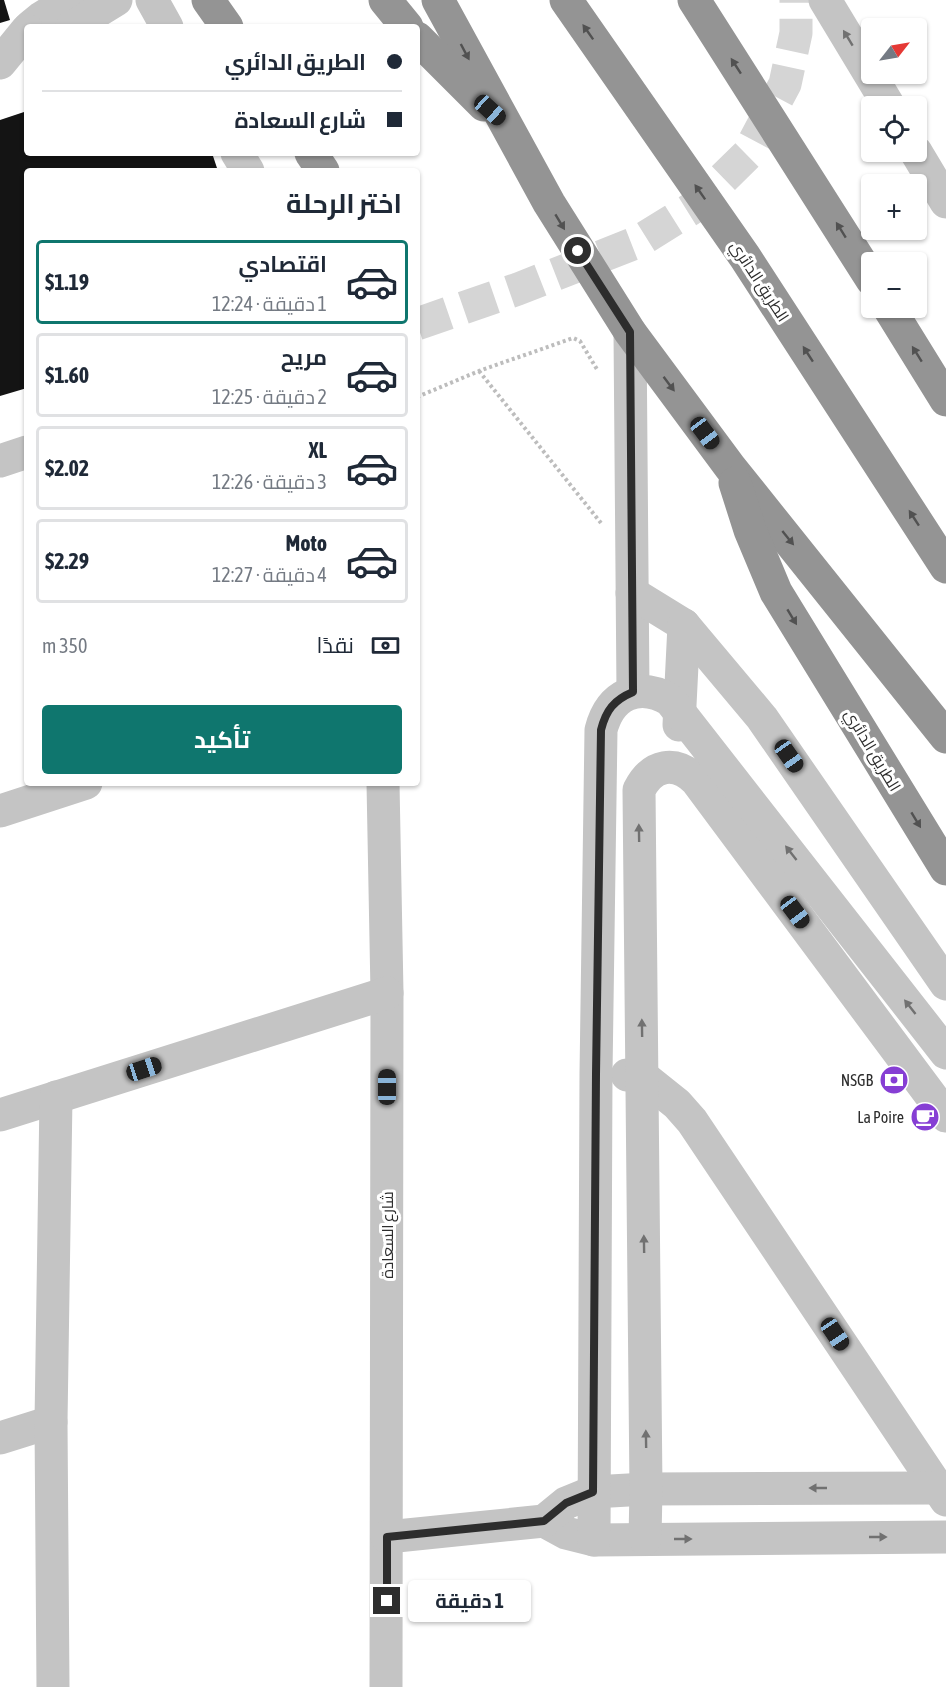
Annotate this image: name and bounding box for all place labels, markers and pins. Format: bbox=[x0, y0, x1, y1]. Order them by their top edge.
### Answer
bank icon: NSGB bbox=[878, 1064, 910, 1096]
place label: NSGB bbox=[841, 1071, 873, 1089]
cafe icon: La Poire bbox=[909, 1101, 941, 1133]
place label: La Poire bbox=[857, 1108, 904, 1126]

